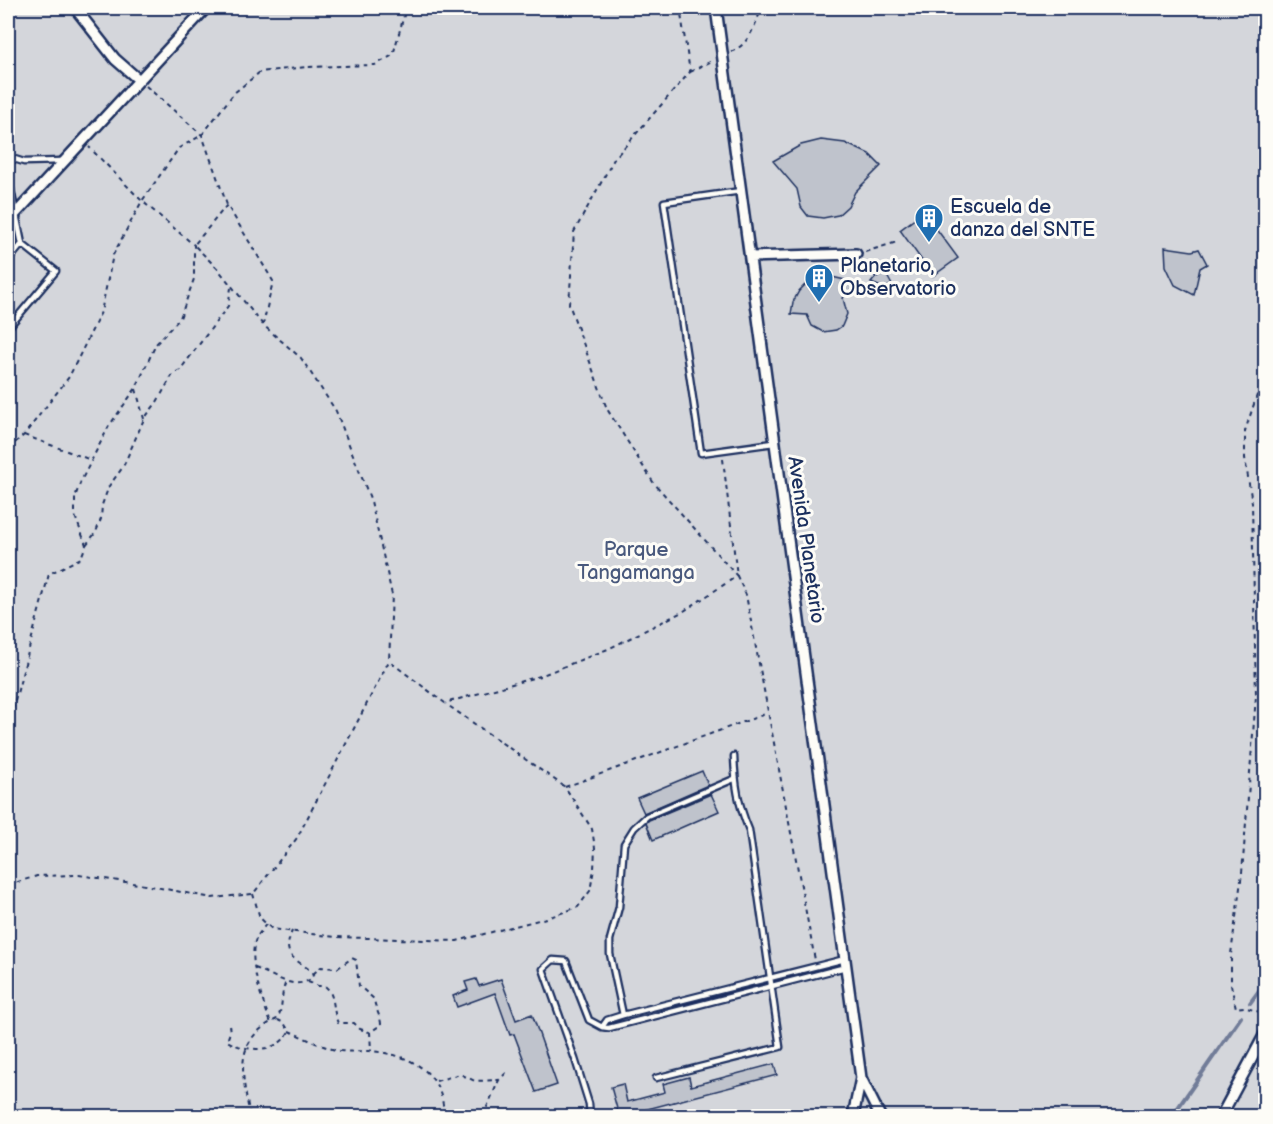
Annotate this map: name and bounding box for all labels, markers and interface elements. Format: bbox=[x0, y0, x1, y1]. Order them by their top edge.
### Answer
place label: Escuela de danza del SNTE bbox=[950, 195, 1095, 242]
building icon: Escuela de danza del SNTE bbox=[913, 202, 945, 244]
place label: Planetario, Observatorio bbox=[840, 254, 956, 301]
building icon: Planetario, Observatorio bbox=[803, 262, 835, 304]
street label: Avenida Planetario bbox=[782, 455, 830, 625]
park label: Parque Tangamanga bbox=[577, 538, 695, 585]

